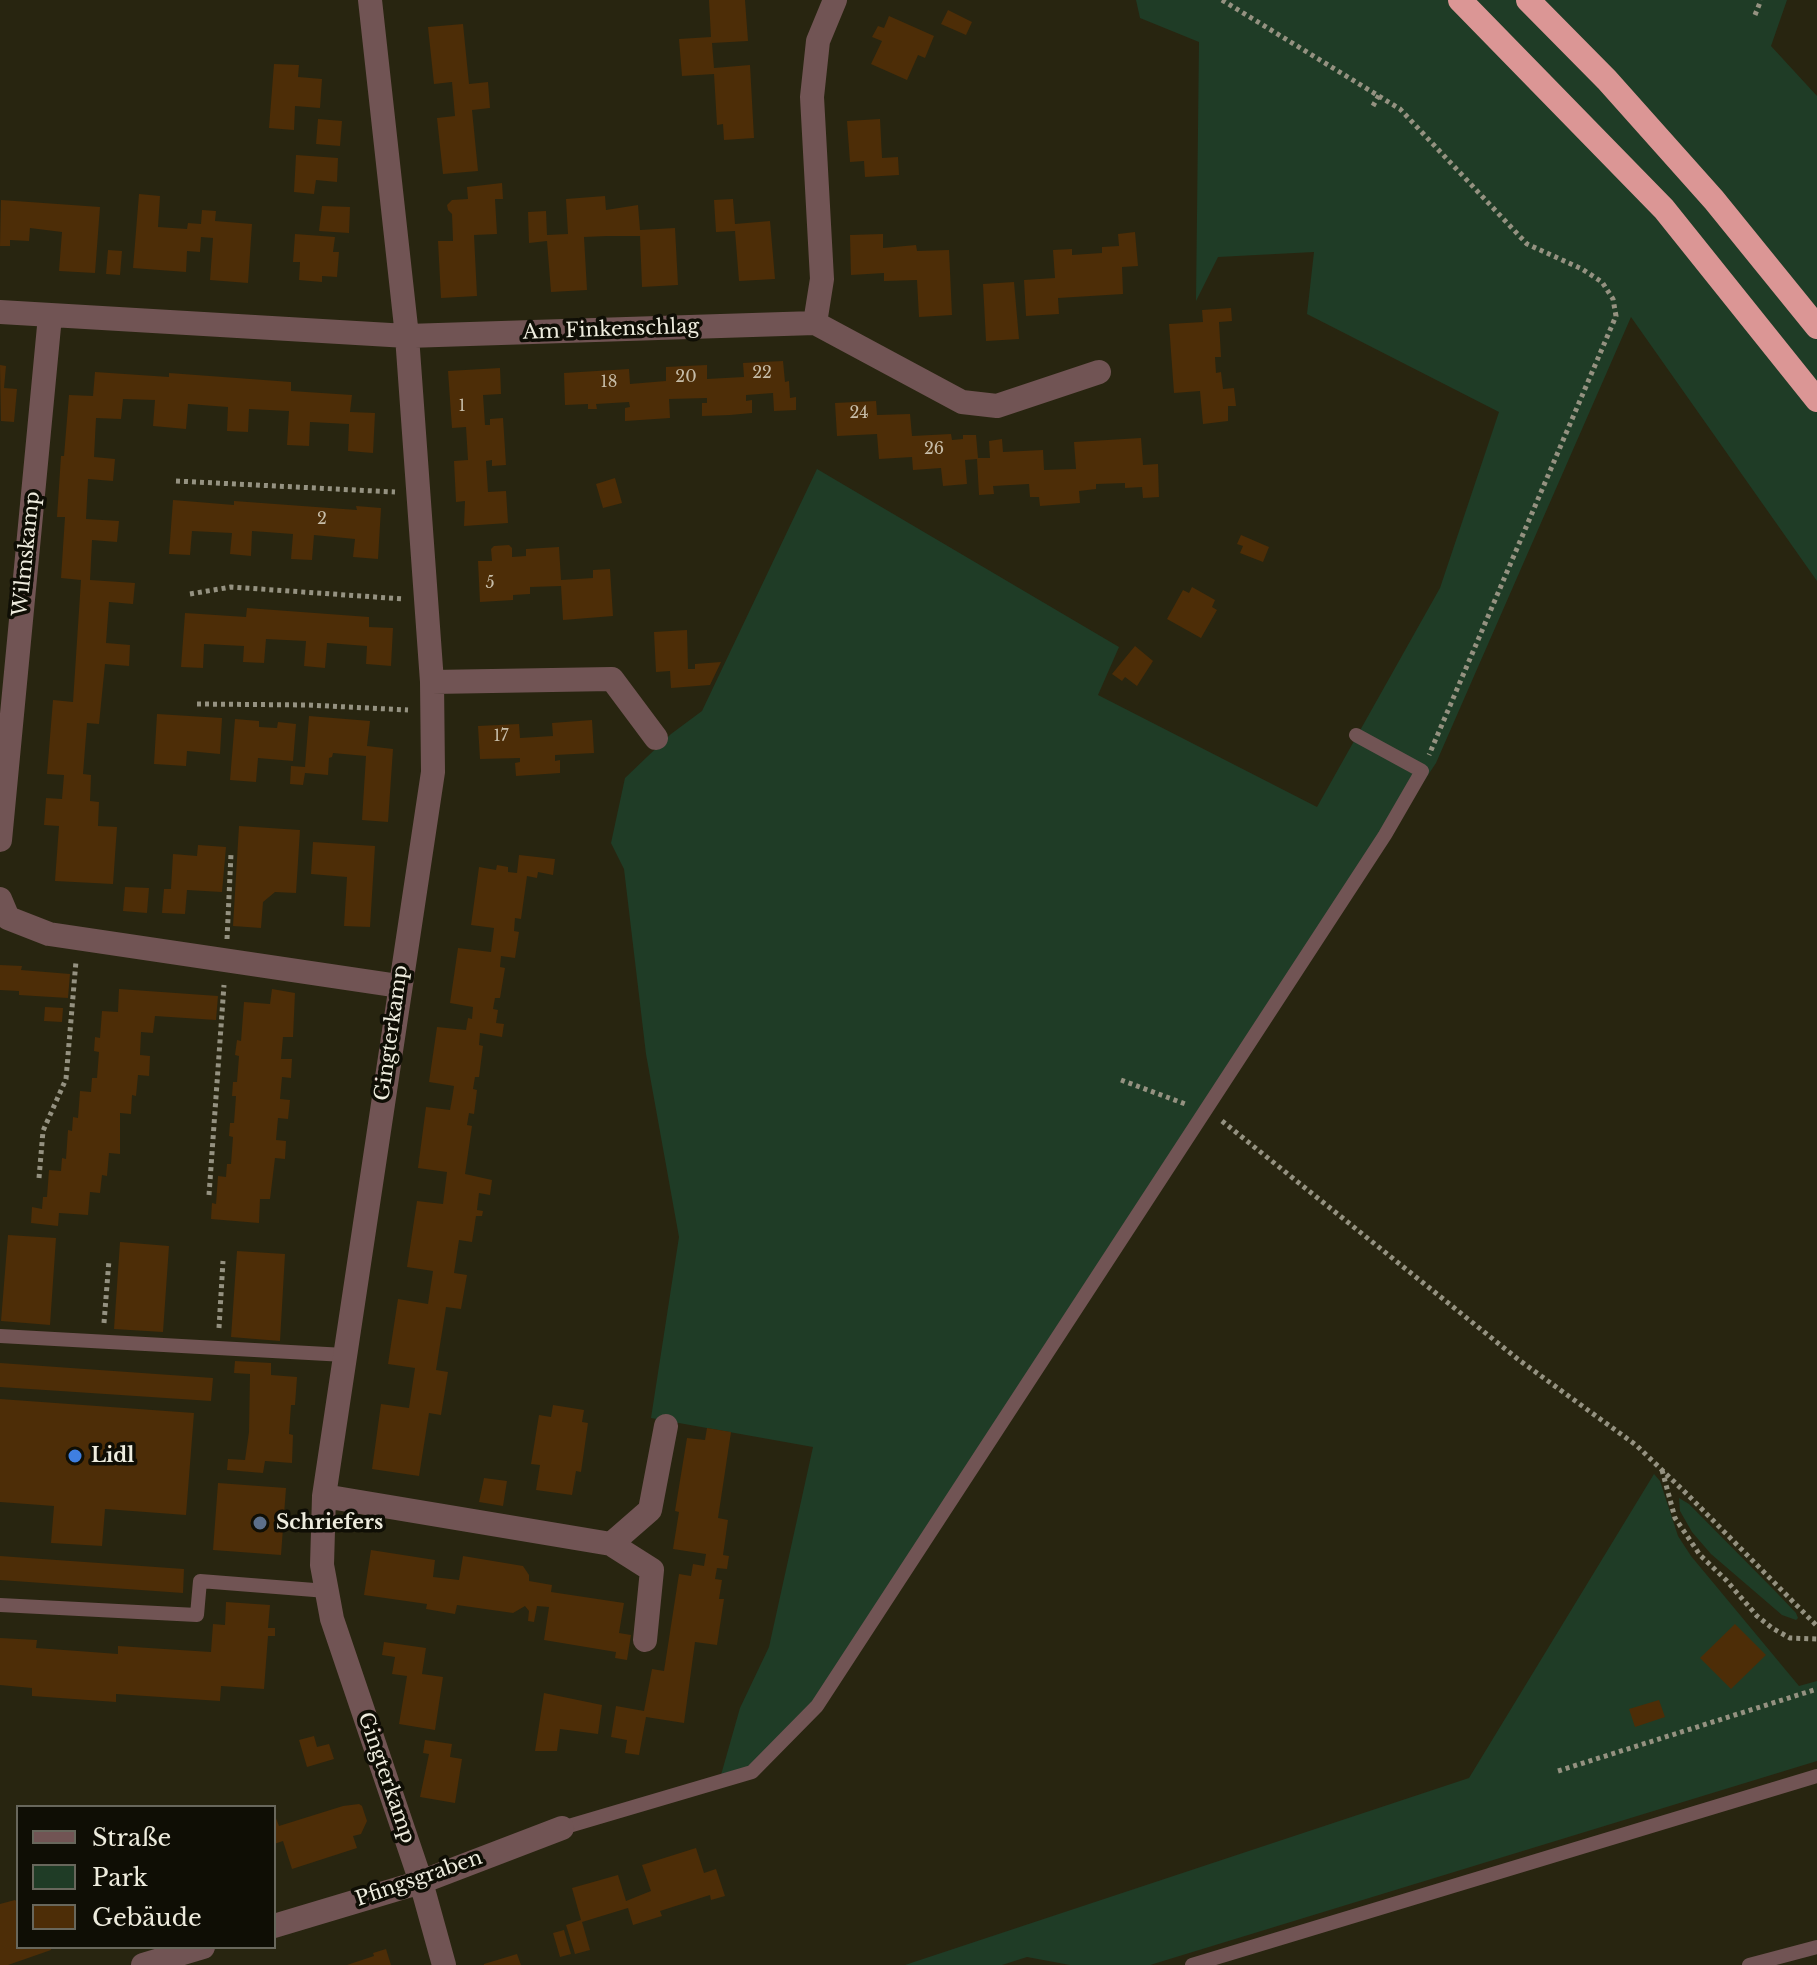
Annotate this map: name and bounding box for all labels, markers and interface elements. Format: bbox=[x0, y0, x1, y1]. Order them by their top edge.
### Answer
street label: Am Finkenschlag bbox=[522, 315, 700, 345]
house number: 22 bbox=[752, 363, 772, 383]
house number: 20 bbox=[675, 367, 697, 387]
house number: 18 bbox=[601, 372, 617, 392]
house number: 1 bbox=[458, 396, 466, 416]
house number: 24 bbox=[849, 403, 869, 423]
house number: 26 bbox=[924, 439, 944, 459]
street label: Wilmskamp bbox=[8, 490, 46, 618]
house number: 2 bbox=[317, 509, 327, 529]
house number: 5 bbox=[485, 573, 495, 593]
house number: 17 bbox=[493, 726, 509, 746]
street label: Gingterkamp bbox=[371, 964, 413, 1102]
place label: Lidl bbox=[91, 1444, 134, 1468]
marker: Lidl bbox=[66, 1447, 84, 1465]
place label: Schriefers bbox=[276, 1511, 383, 1535]
marker: Schriefers bbox=[251, 1514, 269, 1532]
street label: Gingterkamp bbox=[352, 1709, 420, 1847]
legend bbox=[16, 1805, 276, 1949]
text: Straße bbox=[92, 1823, 171, 1852]
street label: Pfingsgraben bbox=[352, 1846, 486, 1912]
text: Park bbox=[92, 1863, 148, 1892]
text: Gebäude bbox=[92, 1903, 202, 1932]

